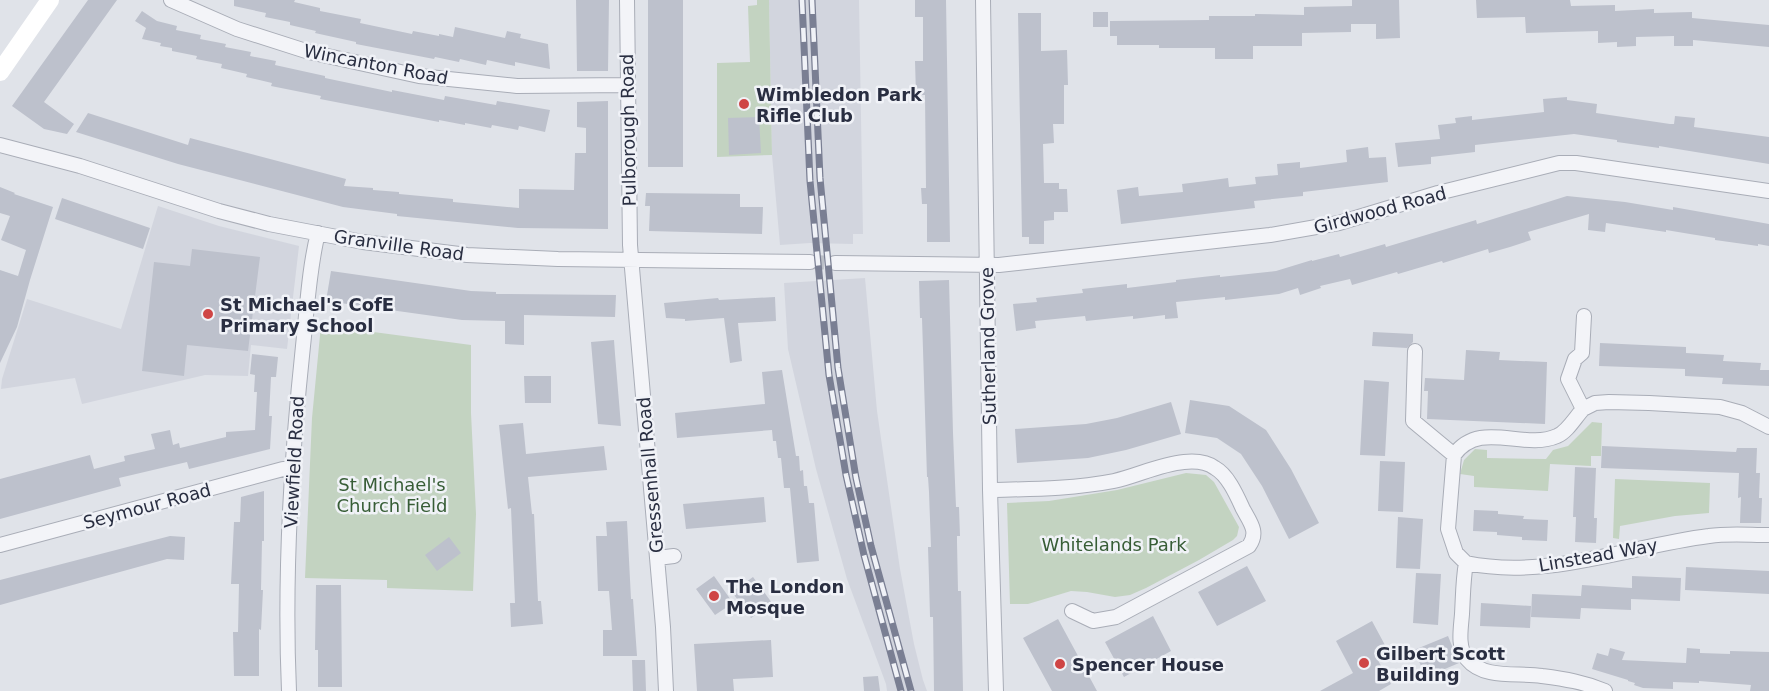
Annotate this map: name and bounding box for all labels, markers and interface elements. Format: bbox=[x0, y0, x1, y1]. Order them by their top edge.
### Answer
street label: Wincanton Road bbox=[302, 40, 450, 88]
street label: Pulborough Road bbox=[616, 54, 640, 206]
place label: Wimbledon Park Rifle Club bbox=[756, 84, 923, 126]
marker: Wimbledon Park Rifle Club bbox=[737, 97, 751, 111]
street label: Girdwood Road bbox=[1311, 182, 1449, 238]
street label: Granville Road bbox=[332, 225, 466, 265]
street label: Sutherland Grove bbox=[976, 267, 1000, 425]
place label: St Michael's CofE Primary School bbox=[220, 294, 394, 336]
marker: St Michael's CofE Primary School bbox=[201, 307, 215, 321]
street label: Viewfield Road bbox=[280, 395, 308, 529]
street label: Gressenhall Road bbox=[633, 396, 667, 554]
park label: St Michael's Church Field bbox=[337, 474, 447, 516]
street label: Seymour Road bbox=[81, 479, 213, 533]
park label: Whitelands Park bbox=[1041, 534, 1187, 555]
street label: Linstead Way bbox=[1537, 534, 1659, 576]
place label: The London Mosque bbox=[726, 576, 844, 618]
marker: The London Mosque bbox=[707, 589, 721, 603]
place label: Gilbert Scott Building bbox=[1376, 643, 1506, 685]
place label: Spencer House bbox=[1072, 654, 1224, 675]
marker: Gilbert Scott Building bbox=[1357, 656, 1371, 670]
marker: Spencer House bbox=[1053, 657, 1067, 671]

